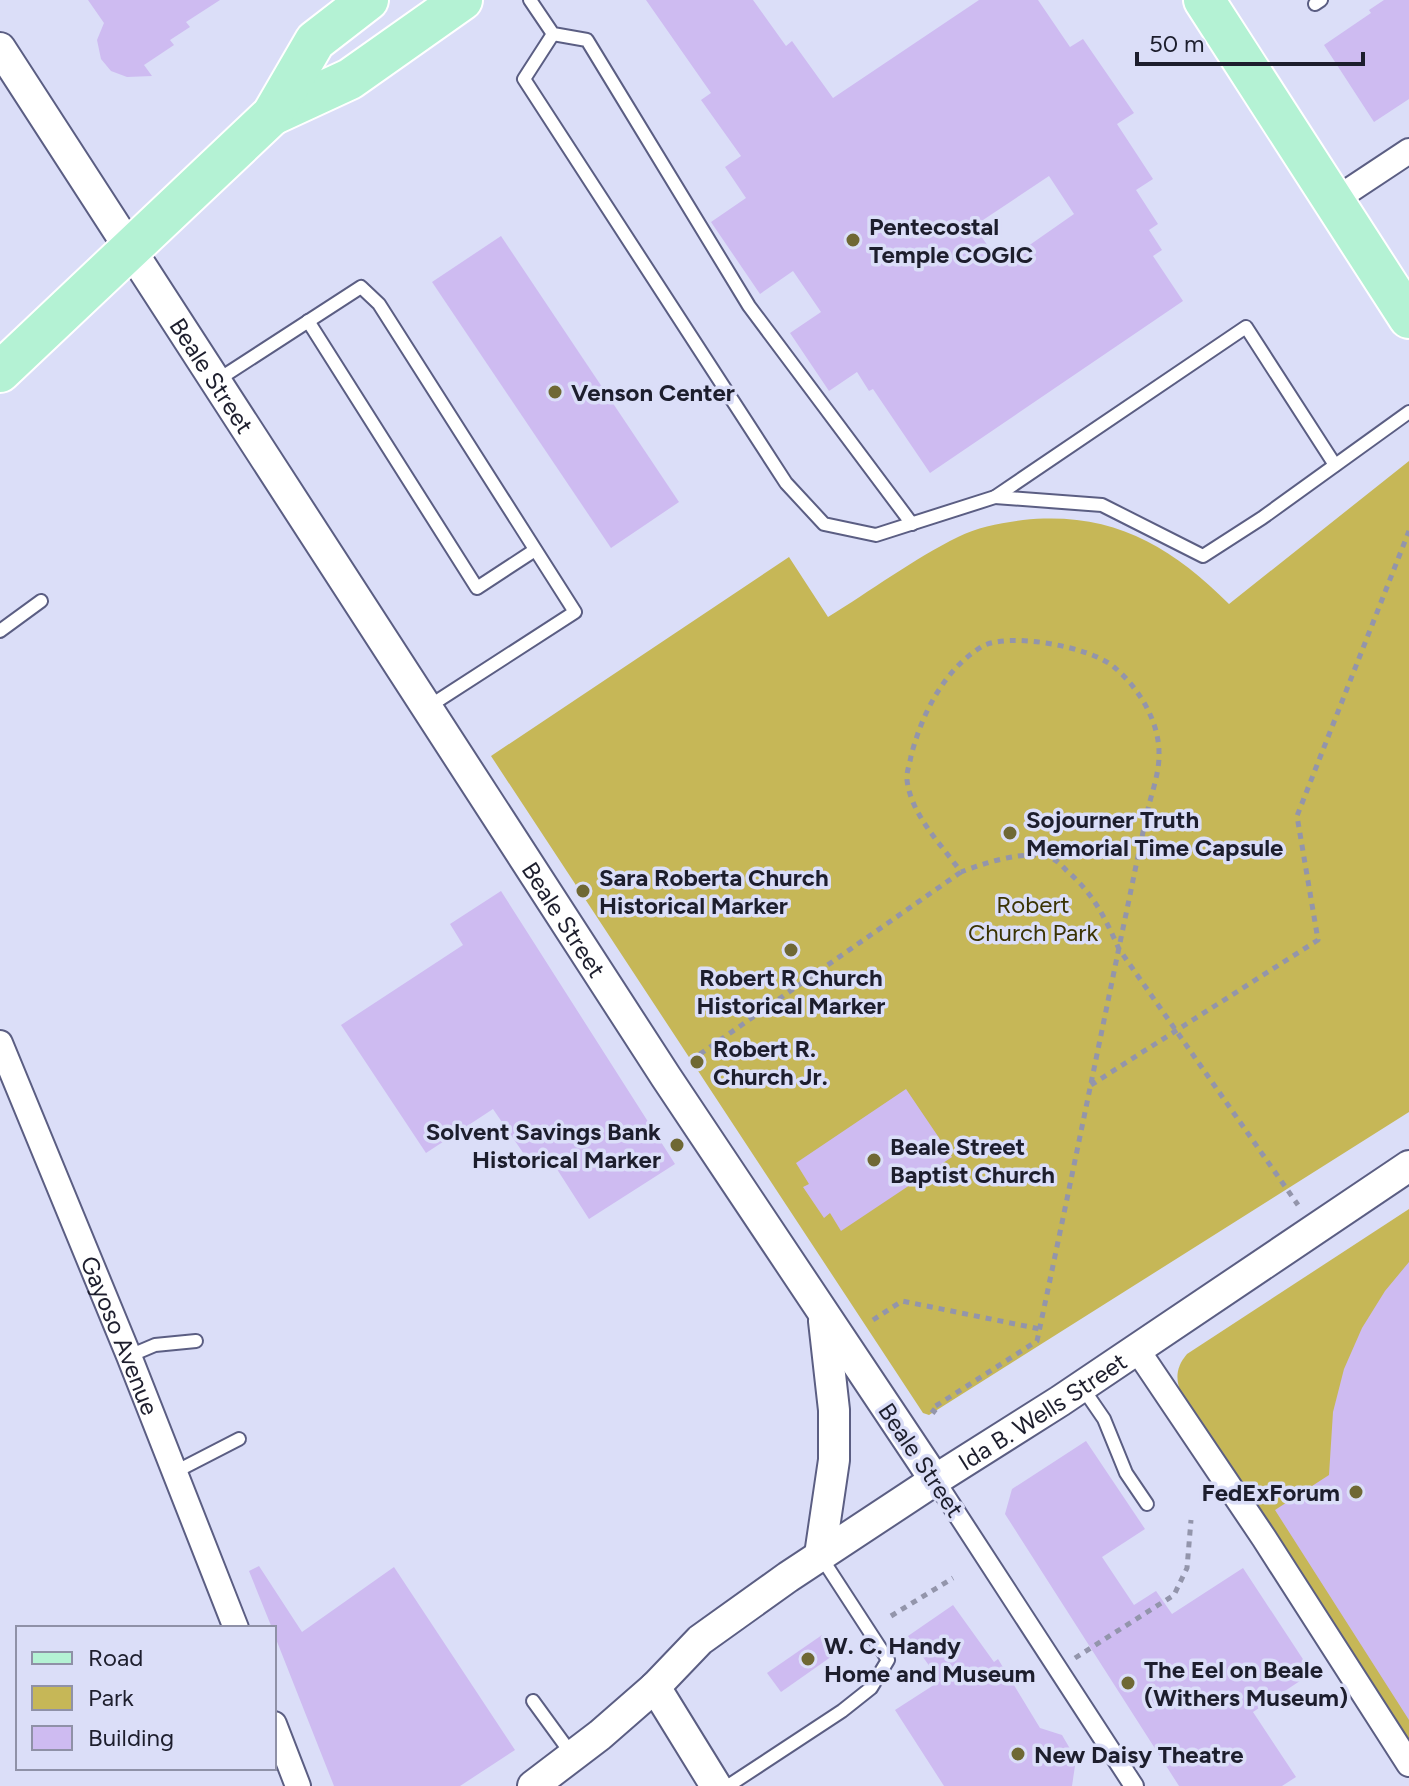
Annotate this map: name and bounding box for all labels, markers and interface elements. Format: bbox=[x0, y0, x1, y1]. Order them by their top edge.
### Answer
scale bar bbox=[1137, 16, 1363, 66]
text: 50 m bbox=[1149, 29, 1205, 58]
place label: Pentecostal Temple COGIC bbox=[869, 212, 1033, 269]
marker: Pentecostal Temple COGIC bbox=[844, 231, 862, 249]
street label: Beale Street bbox=[164, 312, 260, 439]
place label: Venson Center bbox=[571, 378, 735, 407]
marker: Venson Center bbox=[546, 383, 564, 401]
place label: Sojourner Truth Memorial Time Capsule bbox=[1026, 805, 1283, 862]
marker: Sojourner Truth Memorial Time Capsule bbox=[1001, 824, 1019, 842]
street label: Beale Street bbox=[516, 856, 612, 983]
place label: Sara Roberta Church Historical Marker bbox=[599, 863, 829, 920]
marker: Sara Roberta Church Historical Marker bbox=[574, 882, 592, 900]
park label: Robert Church Park bbox=[968, 890, 1098, 947]
marker: Robert R Church Historical Marker bbox=[782, 941, 800, 959]
place label: Robert R Church Historical Marker bbox=[697, 963, 885, 1020]
place label: Robert R. Church Jr. bbox=[713, 1034, 828, 1091]
marker: Robert R. Church Jr. bbox=[688, 1053, 706, 1071]
place label: Solvent Savings Bank Historical Marker bbox=[426, 1117, 661, 1174]
place label: Beale Street Baptist Church bbox=[890, 1132, 1055, 1189]
marker: Solvent Savings Bank Historical Marker bbox=[668, 1136, 686, 1154]
marker: Beale Street Baptist Church bbox=[865, 1151, 883, 1169]
street label: Gayoso Avenue bbox=[75, 1252, 165, 1419]
street label: Ida B. Wells Street bbox=[953, 1346, 1132, 1476]
street label: Beale Street bbox=[872, 1397, 970, 1523]
place label: FedExForum bbox=[1202, 1478, 1340, 1507]
marker: FedExForum bbox=[1347, 1483, 1365, 1501]
legend bbox=[16, 1626, 276, 1770]
place label: W. C. Handy Home and Museum bbox=[824, 1631, 1036, 1688]
text: Road bbox=[88, 1643, 143, 1672]
marker: W. C. Handy Home and Museum bbox=[799, 1650, 817, 1668]
place label: The Eel on Beale (Withers Museum) bbox=[1144, 1655, 1348, 1712]
marker: The Eel on Beale (Withers Museum) bbox=[1119, 1674, 1137, 1692]
text: Park bbox=[88, 1683, 134, 1712]
text: Building bbox=[88, 1723, 174, 1752]
place label: New Daisy Theatre bbox=[1034, 1740, 1244, 1769]
marker: New Daisy Theatre bbox=[1009, 1745, 1027, 1763]

